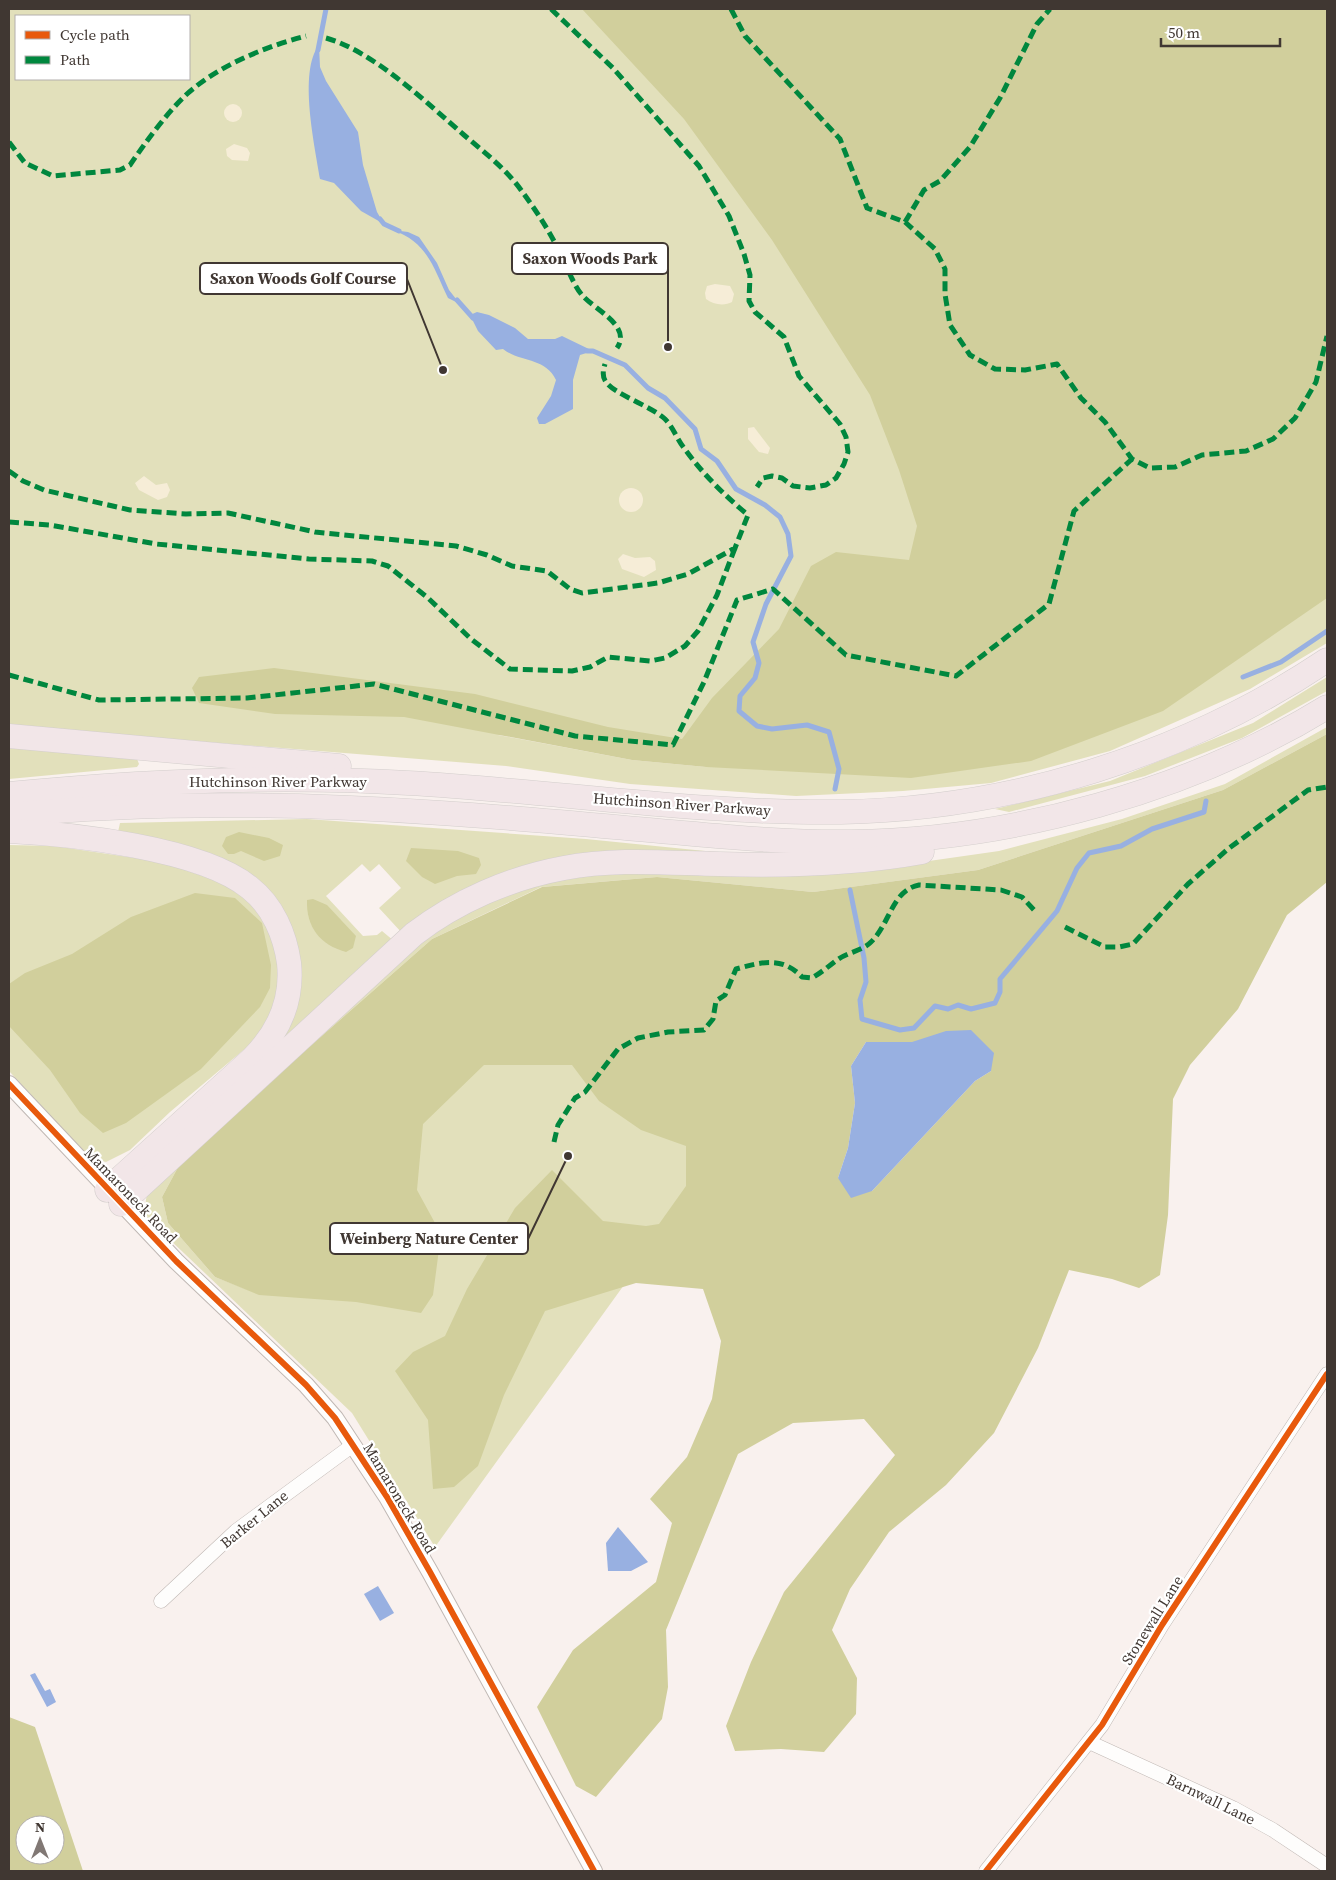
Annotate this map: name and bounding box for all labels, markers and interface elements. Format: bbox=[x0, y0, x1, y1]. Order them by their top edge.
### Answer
legend bbox=[15, 15, 190, 80]
scale bar bbox=[1161, 15, 1280, 47]
text: 50 m bbox=[1168, 22, 1200, 43]
text: Cycle path bbox=[60, 24, 130, 45]
text: Path bbox=[60, 49, 90, 70]
callout: Saxon Woods Park bbox=[512, 243, 668, 274]
text: Saxon Woods Park bbox=[522, 247, 658, 269]
callout: Saxon Woods Golf Course bbox=[200, 263, 407, 294]
text: Saxon Woods Golf Course bbox=[210, 267, 396, 289]
street label: Hutchinson River Parkway bbox=[189, 771, 367, 792]
street label: Hutchinson River Parkway bbox=[592, 787, 772, 821]
street label: Mamaroneck Road bbox=[80, 1142, 183, 1248]
callout: Weinberg Nature Center bbox=[330, 1223, 528, 1254]
text: Weinberg Nature Center bbox=[340, 1227, 519, 1249]
street label: Mamaroneck Road bbox=[359, 1439, 442, 1558]
street label: Barker Lane bbox=[216, 1485, 293, 1553]
street label: Stonewall Lane bbox=[1116, 1571, 1188, 1669]
street label: Barnwall Lane bbox=[1163, 1768, 1259, 1830]
north arrow bbox=[15, 1815, 65, 1865]
text: N bbox=[35, 1817, 45, 1837]

